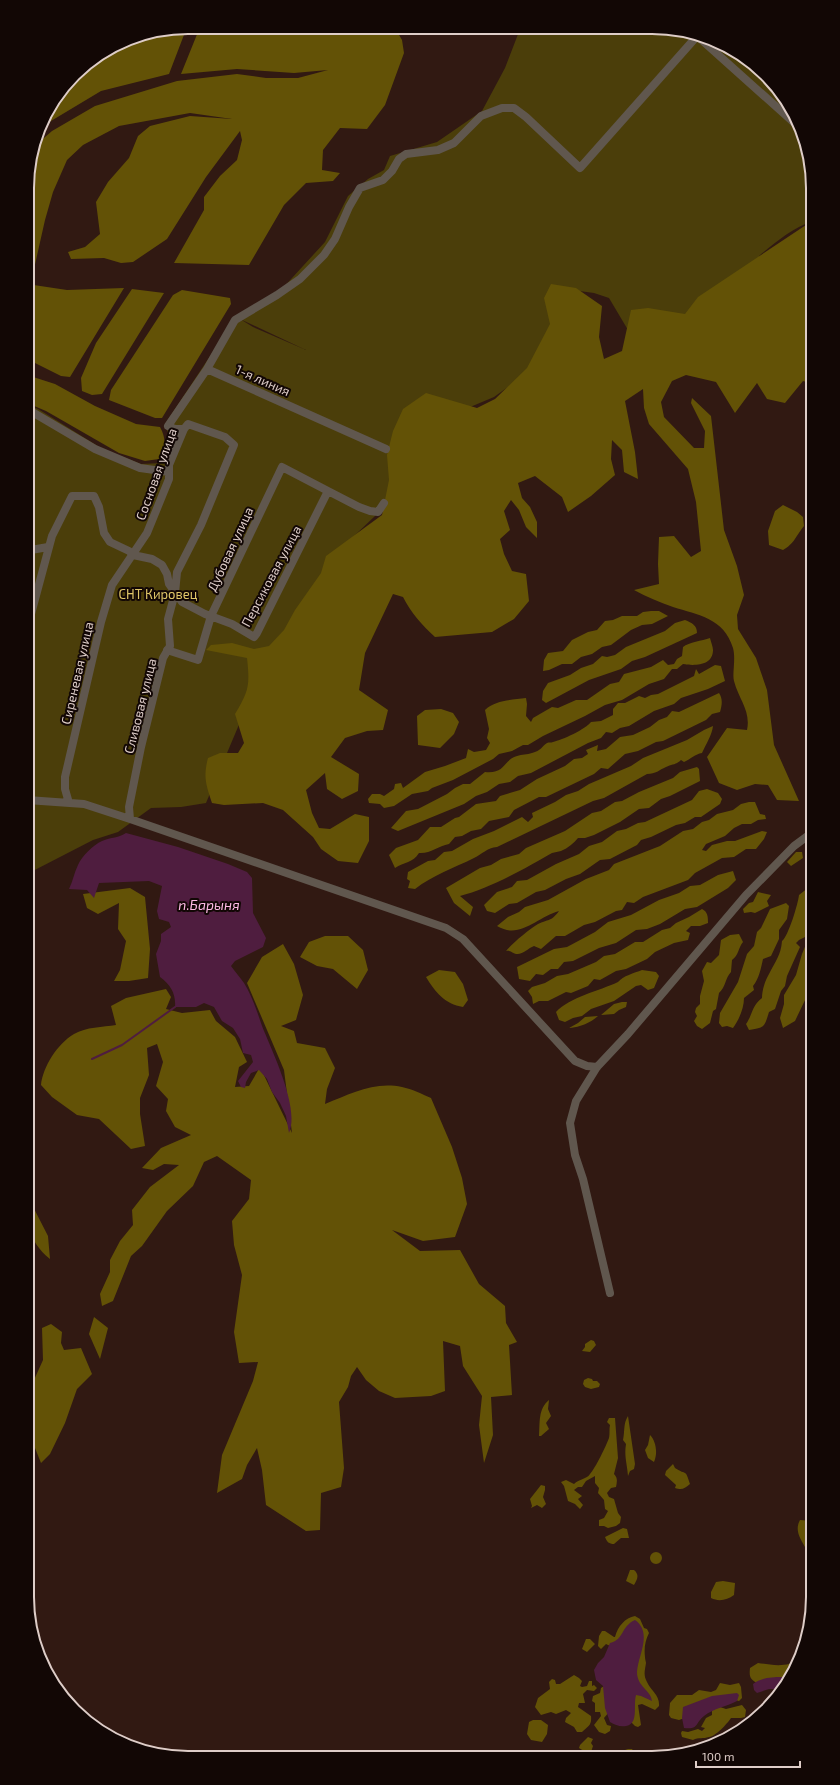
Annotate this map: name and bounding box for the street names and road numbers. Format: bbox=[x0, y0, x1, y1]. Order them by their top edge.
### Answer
street label: 1-я линия bbox=[233, 361, 293, 399]
street label: Сосновая улица bbox=[132, 426, 180, 522]
street label: Дубовая улица bbox=[203, 504, 257, 594]
street label: Персиковая улица bbox=[238, 523, 304, 629]
street label: Сиреневая улица bbox=[57, 620, 97, 726]
street label: Сливовая улица bbox=[120, 657, 160, 755]

